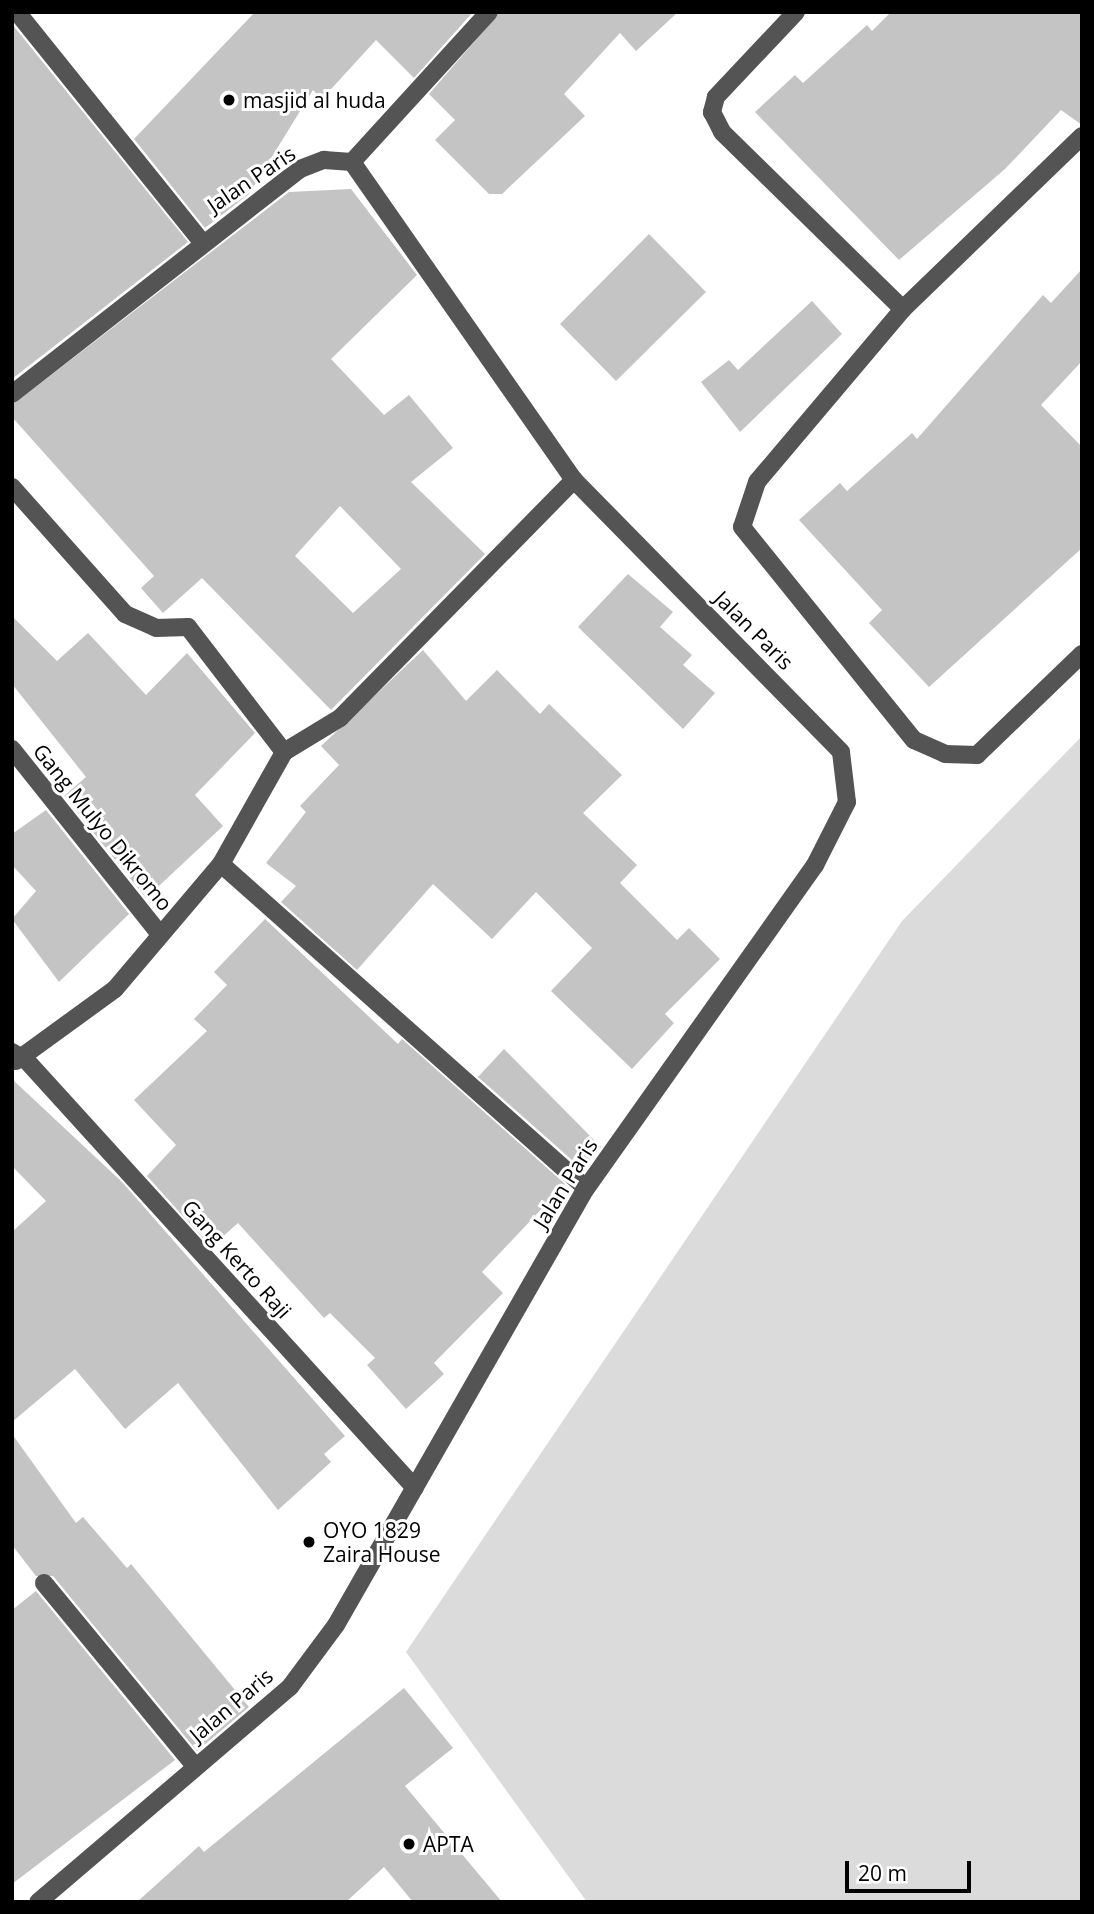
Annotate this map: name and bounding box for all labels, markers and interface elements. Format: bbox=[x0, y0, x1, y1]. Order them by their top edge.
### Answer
place label: masjid al huda bbox=[243, 87, 386, 113]
marker: masjid al huda bbox=[221, 92, 237, 108]
street label: Jalan Paris bbox=[202, 140, 300, 218]
street label: Jalan Paris bbox=[709, 585, 799, 675]
street label: Gang Mulyo Dikromo bbox=[28, 739, 178, 915]
street label: Jalan Paris bbox=[528, 1134, 602, 1232]
street label: Gang Kerto Raji bbox=[177, 1195, 297, 1323]
place label: OYO 1829 Zaira House bbox=[323, 1517, 440, 1567]
marker: OYO 1829 Zaira House bbox=[301, 1534, 317, 1550]
street label: Jalan Paris bbox=[184, 1663, 278, 1747]
place label: APTA bbox=[423, 1831, 474, 1857]
marker: APTA bbox=[401, 1836, 417, 1852]
scale bar bbox=[849, 1848, 975, 1892]
text: 20 m bbox=[858, 1859, 907, 1887]

